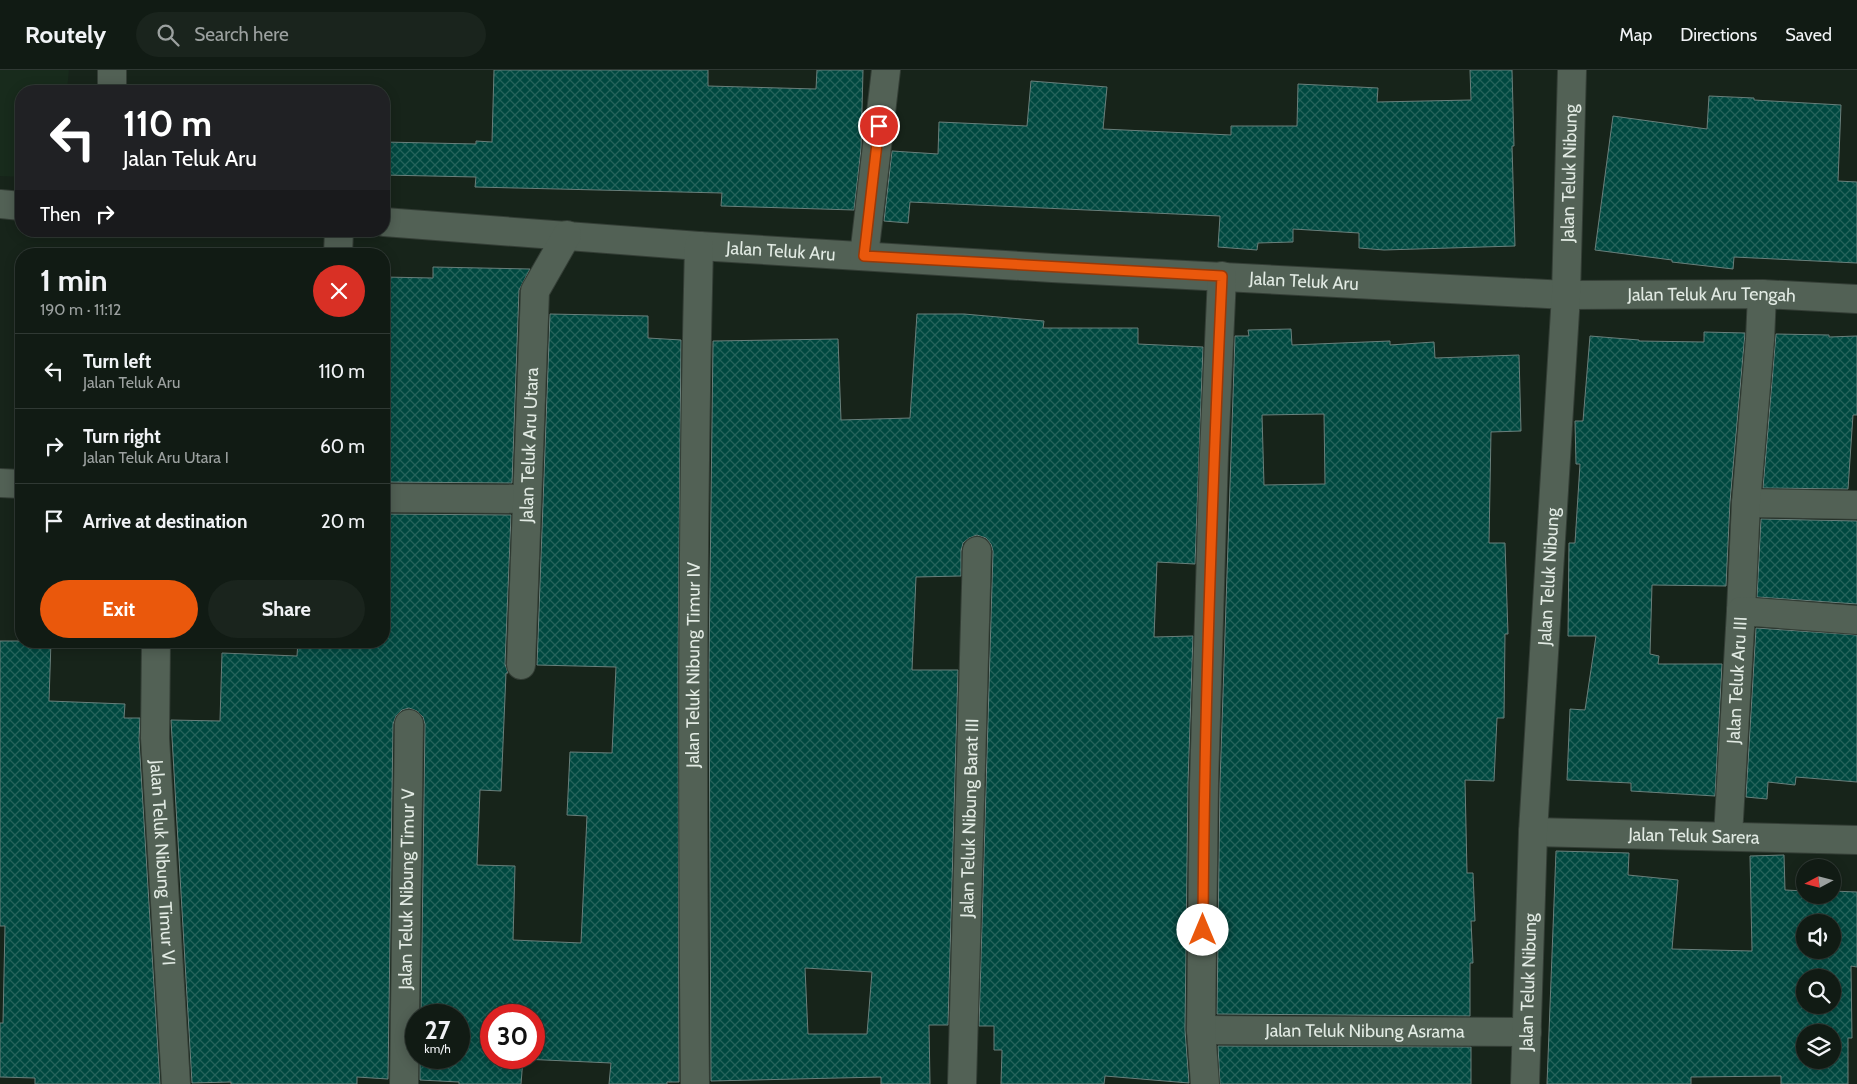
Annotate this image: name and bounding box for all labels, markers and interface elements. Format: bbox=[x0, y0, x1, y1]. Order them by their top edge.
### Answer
search box bbox=[136, 12, 486, 57]
text: Routely bbox=[25, 20, 106, 49]
icon: search bbox=[154, 21, 182, 49]
text: Search here bbox=[194, 23, 289, 46]
text: Map bbox=[1619, 24, 1652, 46]
text: Directions bbox=[1680, 24, 1757, 46]
text: Saved bbox=[1785, 24, 1832, 46]
text: 110 m bbox=[123, 102, 212, 145]
street label: Jalan Teluk Nibung bbox=[1556, 103, 1582, 244]
icon: left bbox=[40, 105, 105, 170]
pin bbox=[858, 105, 900, 147]
icon: arrive bbox=[865, 112, 893, 140]
text: Jalan Teluk Aru bbox=[123, 145, 257, 172]
icon: right bbox=[91, 200, 119, 228]
text: Then bbox=[40, 203, 81, 226]
street label: Jalan Teluk Aru bbox=[725, 237, 836, 265]
text: 1 min bbox=[40, 262, 108, 299]
button: close bbox=[313, 265, 365, 317]
street label: Jalan Teluk Aru bbox=[1248, 267, 1359, 295]
street label: Jalan Teluk Aru Tengah bbox=[1626, 283, 1796, 307]
text: 190 m · 11:12 bbox=[40, 300, 121, 319]
text: Turn left bbox=[83, 350, 151, 373]
icon: left bbox=[40, 357, 68, 385]
text: 110 m bbox=[318, 360, 365, 383]
street label: Jalan Teluk Aru Utara bbox=[515, 367, 543, 524]
text: Jalan Teluk Aru bbox=[83, 373, 180, 392]
text: Turn right bbox=[83, 425, 161, 448]
icon: right bbox=[40, 432, 68, 460]
text: 60 m bbox=[320, 435, 365, 458]
text: Jalan Teluk Aru Utara I bbox=[83, 448, 229, 467]
street label: Jalan Teluk Nibung bbox=[1533, 506, 1564, 647]
icon: arrive bbox=[40, 507, 68, 535]
text: Arrive at destination bbox=[83, 510, 247, 533]
text: 20 m bbox=[321, 510, 365, 533]
street label: Jalan Teluk Nibung Timur IV bbox=[682, 562, 705, 769]
button: Exit bbox=[40, 580, 198, 638]
button: Share bbox=[208, 580, 365, 638]
street label: Jalan Teluk Aru III bbox=[1722, 616, 1752, 745]
street label: Jalan Teluk Nibung Barat III bbox=[956, 718, 983, 919]
street label: Jalan Teluk Nibung Timur VI bbox=[145, 758, 180, 966]
street label: Jalan Teluk Nibung Timur V bbox=[394, 788, 419, 991]
street label: Jalan Teluk Sarera bbox=[1627, 823, 1760, 849]
north arrow bbox=[1796, 859, 1841, 904]
map controls bbox=[1796, 859, 1841, 1069]
position arrow bbox=[1176, 903, 1228, 955]
street label: Jalan Teluk Nibung bbox=[1515, 912, 1541, 1052]
button: sound bbox=[1796, 914, 1841, 959]
button: search bbox=[1796, 969, 1841, 1014]
speed limit sign: 30 bbox=[480, 1004, 545, 1069]
text: 27 bbox=[425, 1015, 450, 1045]
street label: Jalan Teluk Nibung Asrama bbox=[1264, 1019, 1465, 1043]
button: layers bbox=[1796, 1024, 1841, 1069]
text: km/h bbox=[424, 1041, 451, 1056]

